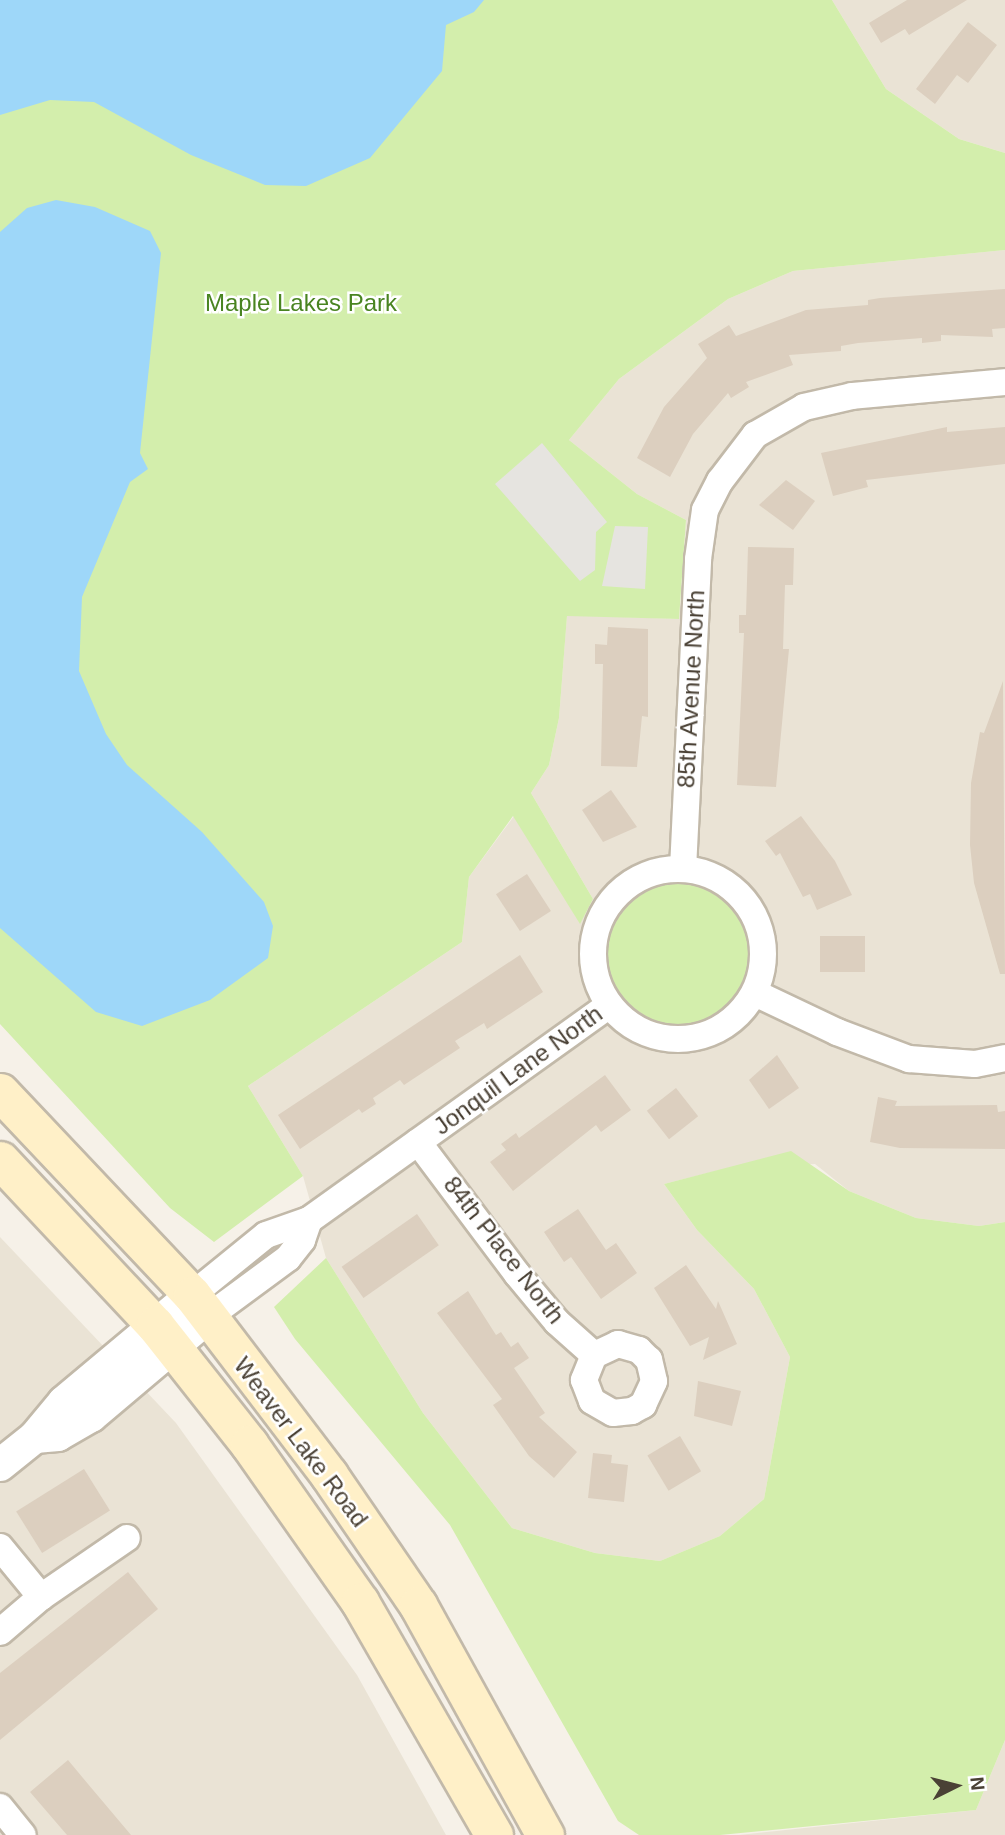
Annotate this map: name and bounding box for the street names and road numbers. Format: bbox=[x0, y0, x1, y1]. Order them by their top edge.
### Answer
street label: 85th Avenue North bbox=[671, 589, 711, 789]
street label: Jonquil Lane North bbox=[428, 999, 608, 1141]
street label: 84th Place North bbox=[438, 1171, 570, 1329]
street label: Weaver Lake Road bbox=[228, 1351, 374, 1533]

